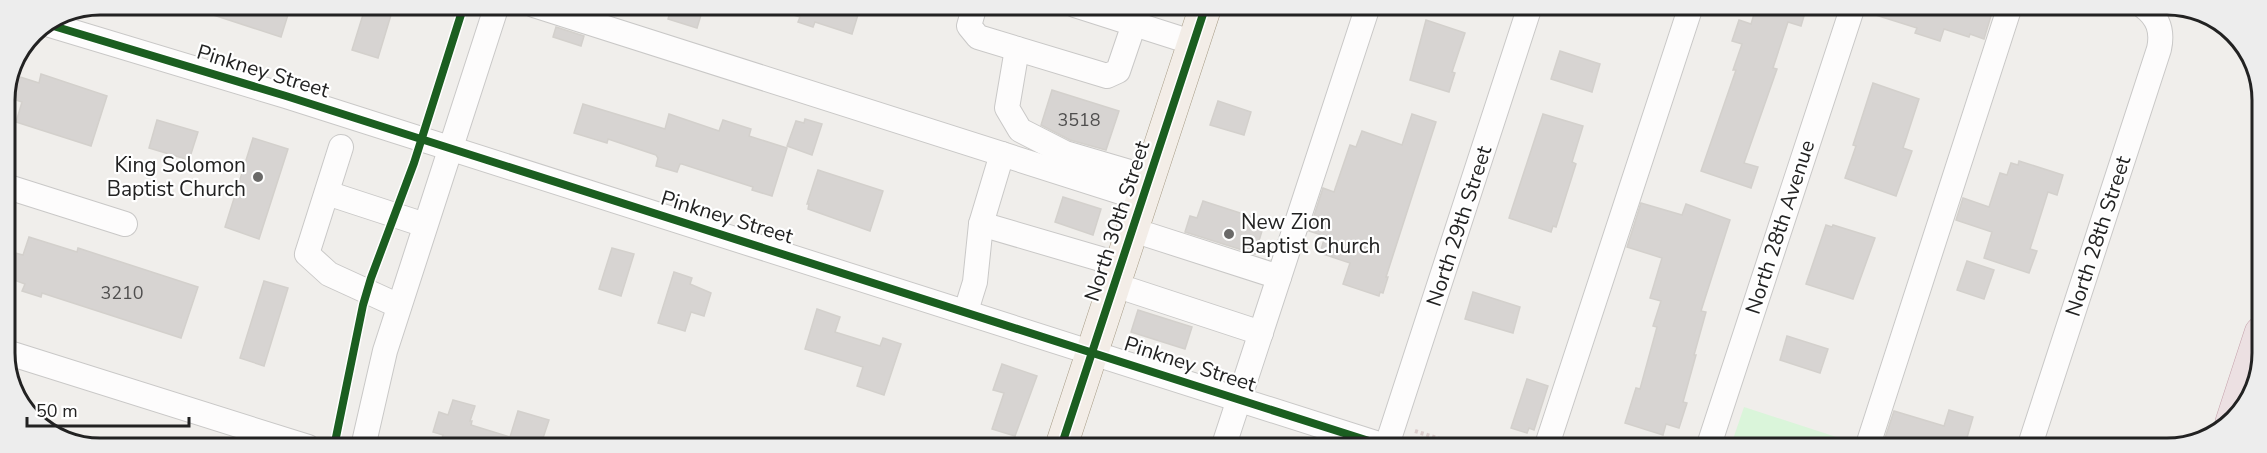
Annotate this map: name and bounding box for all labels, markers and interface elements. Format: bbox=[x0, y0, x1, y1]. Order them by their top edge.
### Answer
street label: Pinkney Street bbox=[193, 38, 333, 105]
house number: 3518 bbox=[1057, 108, 1101, 132]
street label: North 28th Avenue bbox=[1739, 136, 1821, 318]
street label: North 30th Street bbox=[1078, 137, 1156, 305]
street label: North 29th Street bbox=[1420, 142, 1498, 310]
place label: King Solomon Baptist Church bbox=[107, 151, 246, 203]
street label: North 28th Street bbox=[2059, 152, 2137, 320]
marker: King Solomon Baptist Church bbox=[251, 170, 265, 184]
street label: Pinkney Street bbox=[657, 184, 797, 251]
place label: New Zion Baptist Church bbox=[1241, 208, 1380, 260]
marker: New Zion Baptist Church bbox=[1222, 227, 1236, 241]
house number: 3210 bbox=[100, 281, 144, 305]
street label: Pinkney Street bbox=[1121, 330, 1260, 399]
scale bar bbox=[27, 390, 189, 428]
text: 50 m bbox=[36, 399, 78, 423]

